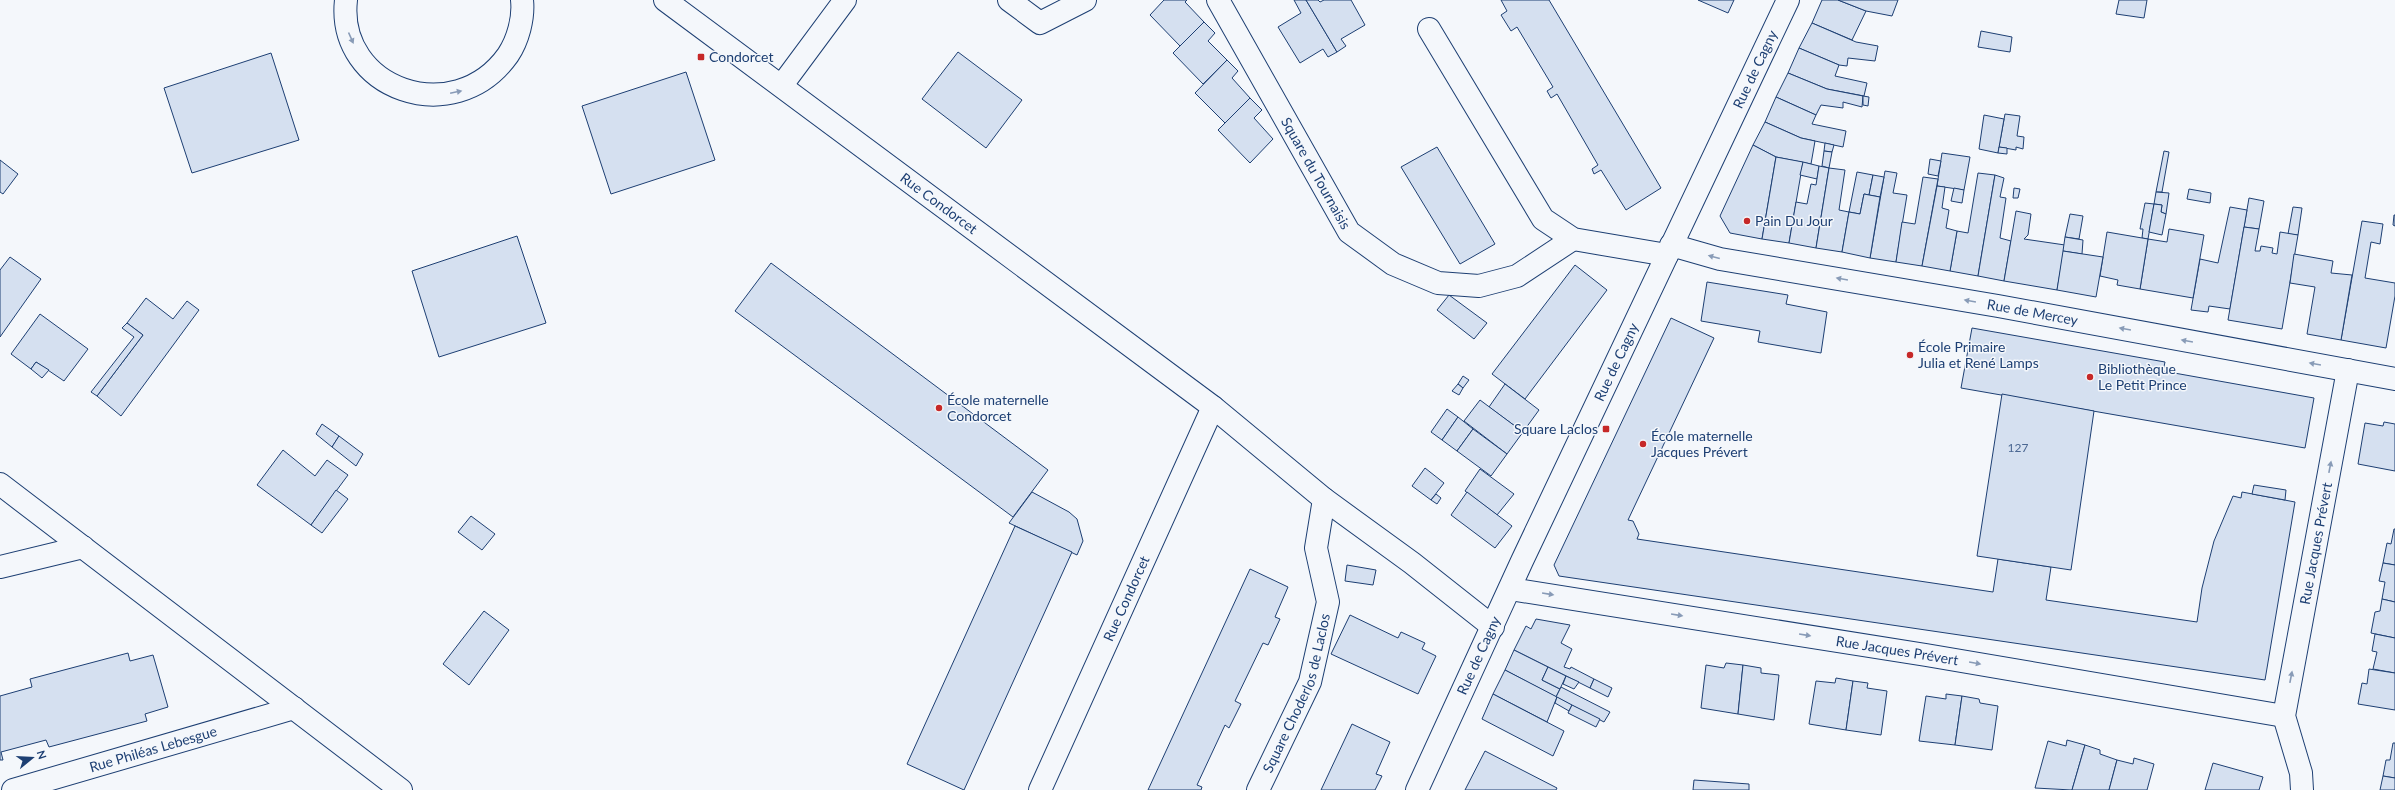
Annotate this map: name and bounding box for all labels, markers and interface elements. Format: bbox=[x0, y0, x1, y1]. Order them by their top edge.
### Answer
street label: Rue de Cagny bbox=[1729, 27, 1781, 111]
one-way arrow bbox=[348, 32, 354, 44]
place label: Condorcet bbox=[709, 48, 773, 65]
marker: Condorcet bbox=[696, 52, 706, 62]
one-way arrow bbox=[450, 89, 462, 95]
street label: Square du Tournaisis bbox=[1278, 114, 1355, 232]
street label: Rue Condorcet bbox=[897, 169, 981, 237]
place label: Pain Du Jour bbox=[1755, 212, 1833, 229]
marker: Pain Du Jour bbox=[1742, 216, 1752, 226]
one-way arrow bbox=[1707, 254, 1719, 260]
one-way arrow bbox=[1836, 276, 1848, 282]
street label: Rue de Mercey bbox=[1986, 295, 2080, 329]
one-way arrow bbox=[1964, 298, 1976, 304]
street label: Rue de Cagny bbox=[1590, 319, 1642, 404]
one-way arrow bbox=[2119, 326, 2131, 332]
one-way arrow bbox=[2181, 337, 2194, 343]
place label: École Primaire Julia et René Lamps bbox=[1918, 338, 2039, 371]
marker: École Primaire Julia et René Lamps bbox=[1905, 350, 1915, 360]
place label: Bibliothèque Le Petit Prince bbox=[2098, 360, 2187, 393]
one-way arrow bbox=[2309, 361, 2321, 367]
marker: Bibliothèque Le Petit Prince bbox=[2085, 372, 2095, 382]
place label: École maternelle Condorcet bbox=[947, 391, 1049, 424]
marker: École maternelle Condorcet bbox=[934, 403, 944, 413]
place label: Square Laclos bbox=[1514, 420, 1598, 437]
marker: Square Laclos bbox=[1601, 424, 1611, 434]
place label: École maternelle Jacques Prévert bbox=[1651, 427, 1753, 460]
marker: École maternelle Jacques Prévert bbox=[1638, 439, 1648, 449]
house number: 127 bbox=[2008, 440, 2028, 455]
one-way arrow bbox=[2327, 461, 2333, 473]
street label: Rue Jacques Prévert bbox=[2296, 481, 2335, 606]
street label: Rue Condorcet bbox=[1099, 553, 1153, 644]
one-way arrow bbox=[1542, 591, 1554, 597]
street label: Square Choderlos de Laclos bbox=[1259, 612, 1333, 775]
one-way arrow bbox=[1670, 612, 1683, 618]
street label: Rue de Cagny bbox=[1453, 613, 1504, 697]
one-way arrow bbox=[1799, 632, 1811, 638]
street label: Rue Jacques Prévert bbox=[1835, 632, 1960, 668]
one-way arrow bbox=[1969, 660, 1981, 666]
one-way arrow bbox=[2288, 671, 2294, 684]
street label: Rue Philéas Lebesgue bbox=[87, 722, 219, 775]
north arrow bbox=[12, 738, 52, 778]
text: N bbox=[34, 749, 49, 761]

